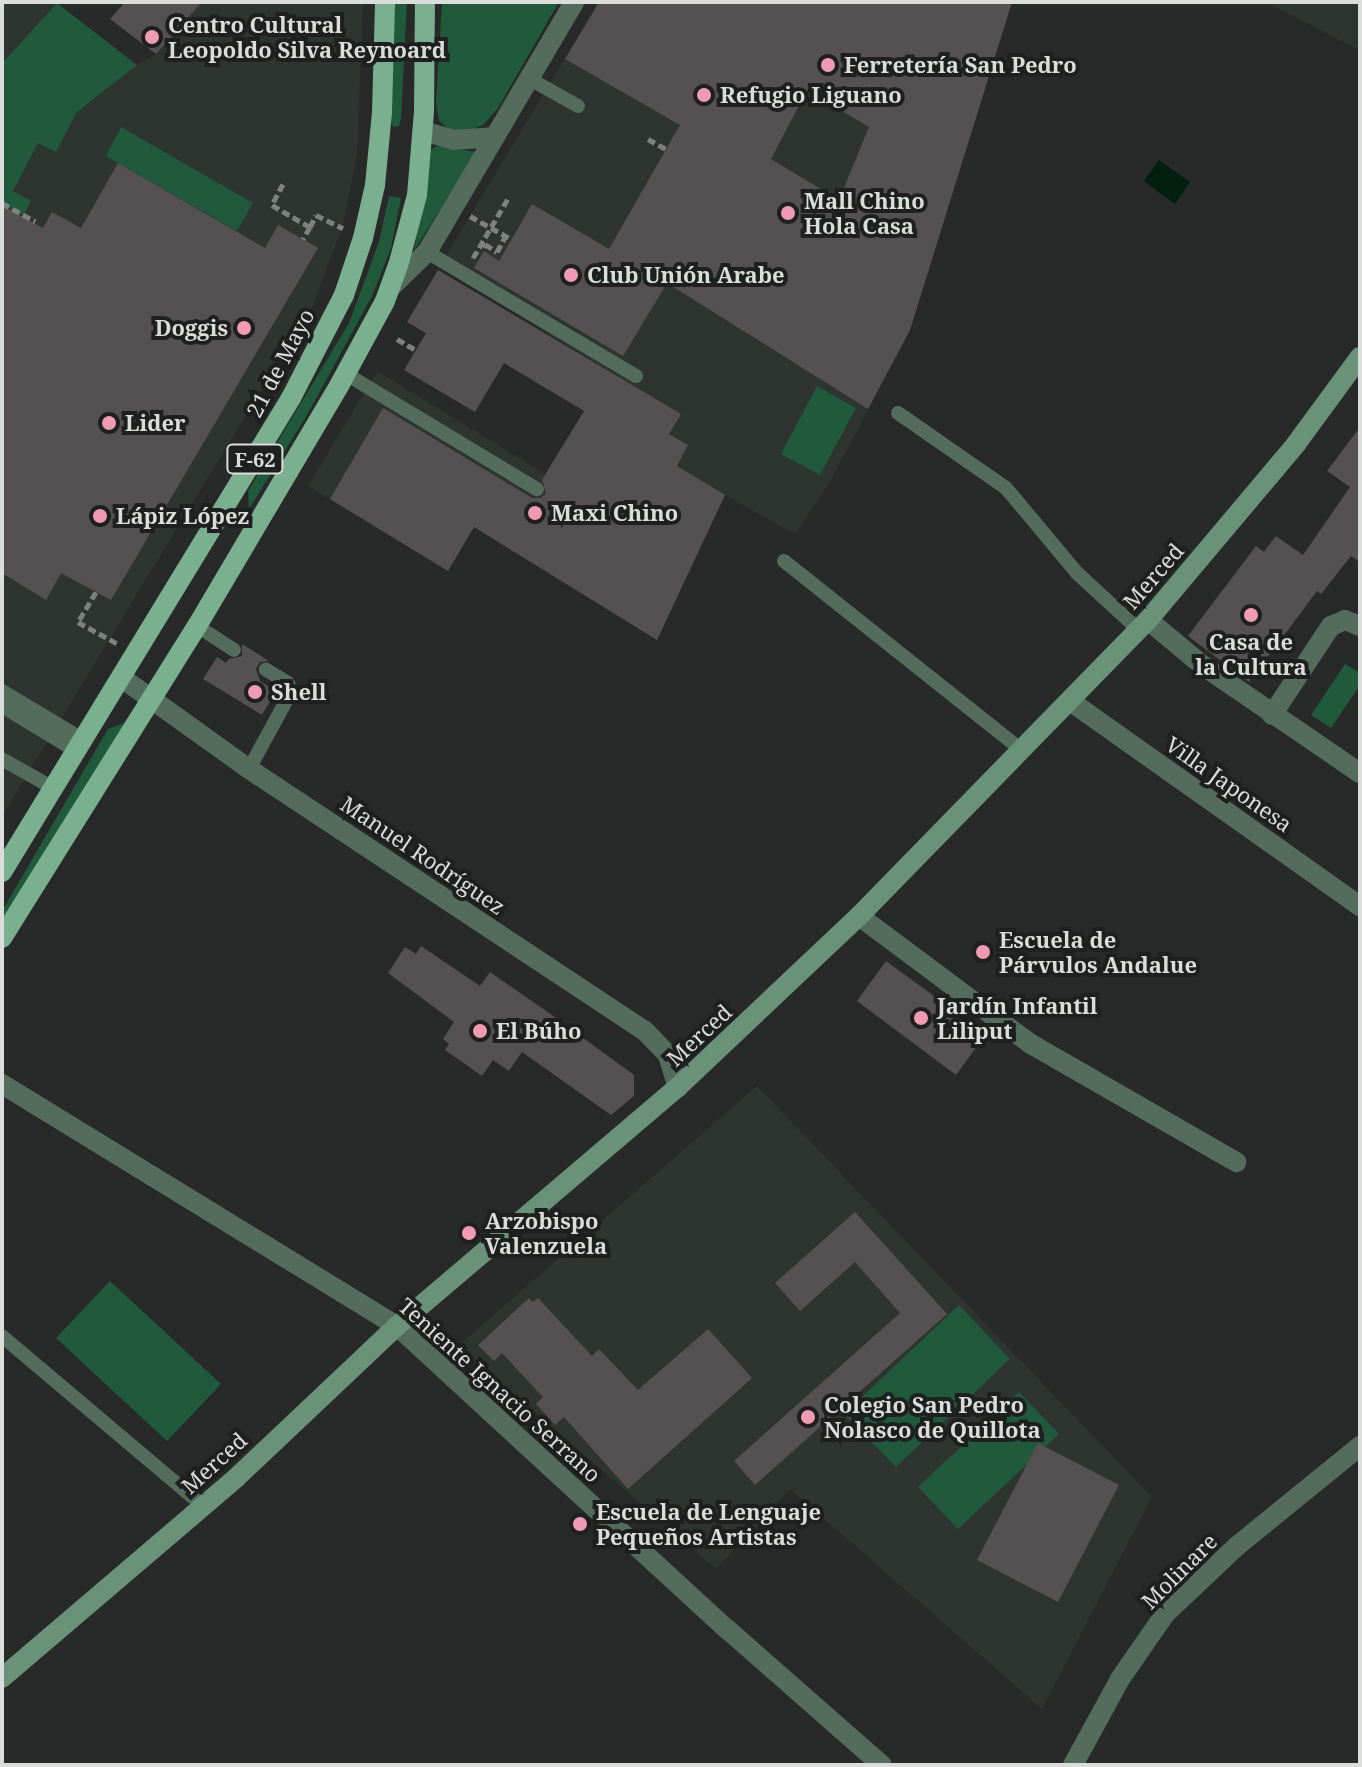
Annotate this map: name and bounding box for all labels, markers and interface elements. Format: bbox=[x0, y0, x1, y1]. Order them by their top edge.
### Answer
place label: Centro Cultural Leopoldo Silva Reynoard bbox=[168, 11, 446, 62]
marker: Centro Cultural Leopoldo Silva Reynoard bbox=[143, 28, 161, 46]
place label: Ferretería San Pedro bbox=[844, 52, 1077, 78]
marker: Ferretería San Pedro bbox=[819, 56, 837, 74]
place label: Refugio Liguano bbox=[720, 82, 902, 108]
marker: Refugio Liguano bbox=[695, 86, 713, 104]
place label: Mall Chino Hola Casa bbox=[804, 187, 925, 238]
marker: Mall Chino Hola Casa bbox=[779, 204, 797, 222]
place label: Club Unión Arabe bbox=[587, 262, 785, 288]
marker: Club Unión Arabe bbox=[562, 266, 580, 284]
street label: 21 de Mayo bbox=[240, 304, 320, 422]
place label: Doggis bbox=[155, 315, 228, 341]
marker: Doggis bbox=[235, 319, 253, 337]
place label: Lider bbox=[125, 410, 185, 436]
marker: Lider bbox=[100, 414, 118, 432]
road number: F-62 bbox=[225, 443, 285, 475]
place label: Maxi Chino bbox=[551, 500, 678, 526]
place label: Lápiz López bbox=[116, 503, 249, 529]
marker: Maxi Chino bbox=[526, 504, 544, 522]
marker: Lápiz López bbox=[91, 507, 109, 525]
street label: Merced bbox=[1117, 538, 1189, 614]
marker: Casa de la Cultura bbox=[1242, 606, 1260, 624]
place label: Casa de la Cultura bbox=[1195, 628, 1307, 680]
place label: Shell bbox=[271, 679, 326, 705]
marker: Shell bbox=[246, 683, 264, 701]
street label: Villa Japonesa bbox=[1161, 731, 1297, 837]
street label: Manuel Rodríguez bbox=[336, 790, 510, 920]
place label: Escuela de Párvulos Andalue bbox=[999, 926, 1197, 978]
marker: Escuela de Párvulos Andalue bbox=[974, 943, 992, 961]
place label: Jardín Infantil Liliput bbox=[937, 992, 1098, 1044]
street label: Merced bbox=[661, 998, 737, 1072]
marker: Jardín Infantil Liliput bbox=[912, 1009, 930, 1027]
place label: El Búho bbox=[496, 1018, 581, 1044]
marker: El Búho bbox=[471, 1022, 489, 1040]
place label: Arzobispo Valenzuela bbox=[485, 1207, 607, 1258]
marker: Arzobispo Valenzuela bbox=[460, 1224, 478, 1242]
street label: Teniente Ignacio Serrano bbox=[394, 1292, 606, 1488]
place label: Colegio San Pedro Nolasco de Quillota bbox=[824, 1391, 1041, 1442]
marker: Colegio San Pedro Nolasco de Quillota bbox=[799, 1408, 817, 1426]
street label: Merced bbox=[176, 1427, 252, 1499]
place label: Escuela de Lenguaje Pequeños Artistas bbox=[596, 1498, 821, 1550]
marker: Escuela de Lenguaje Pequeños Artistas bbox=[571, 1515, 589, 1533]
street label: Molinare bbox=[1136, 1528, 1222, 1614]

